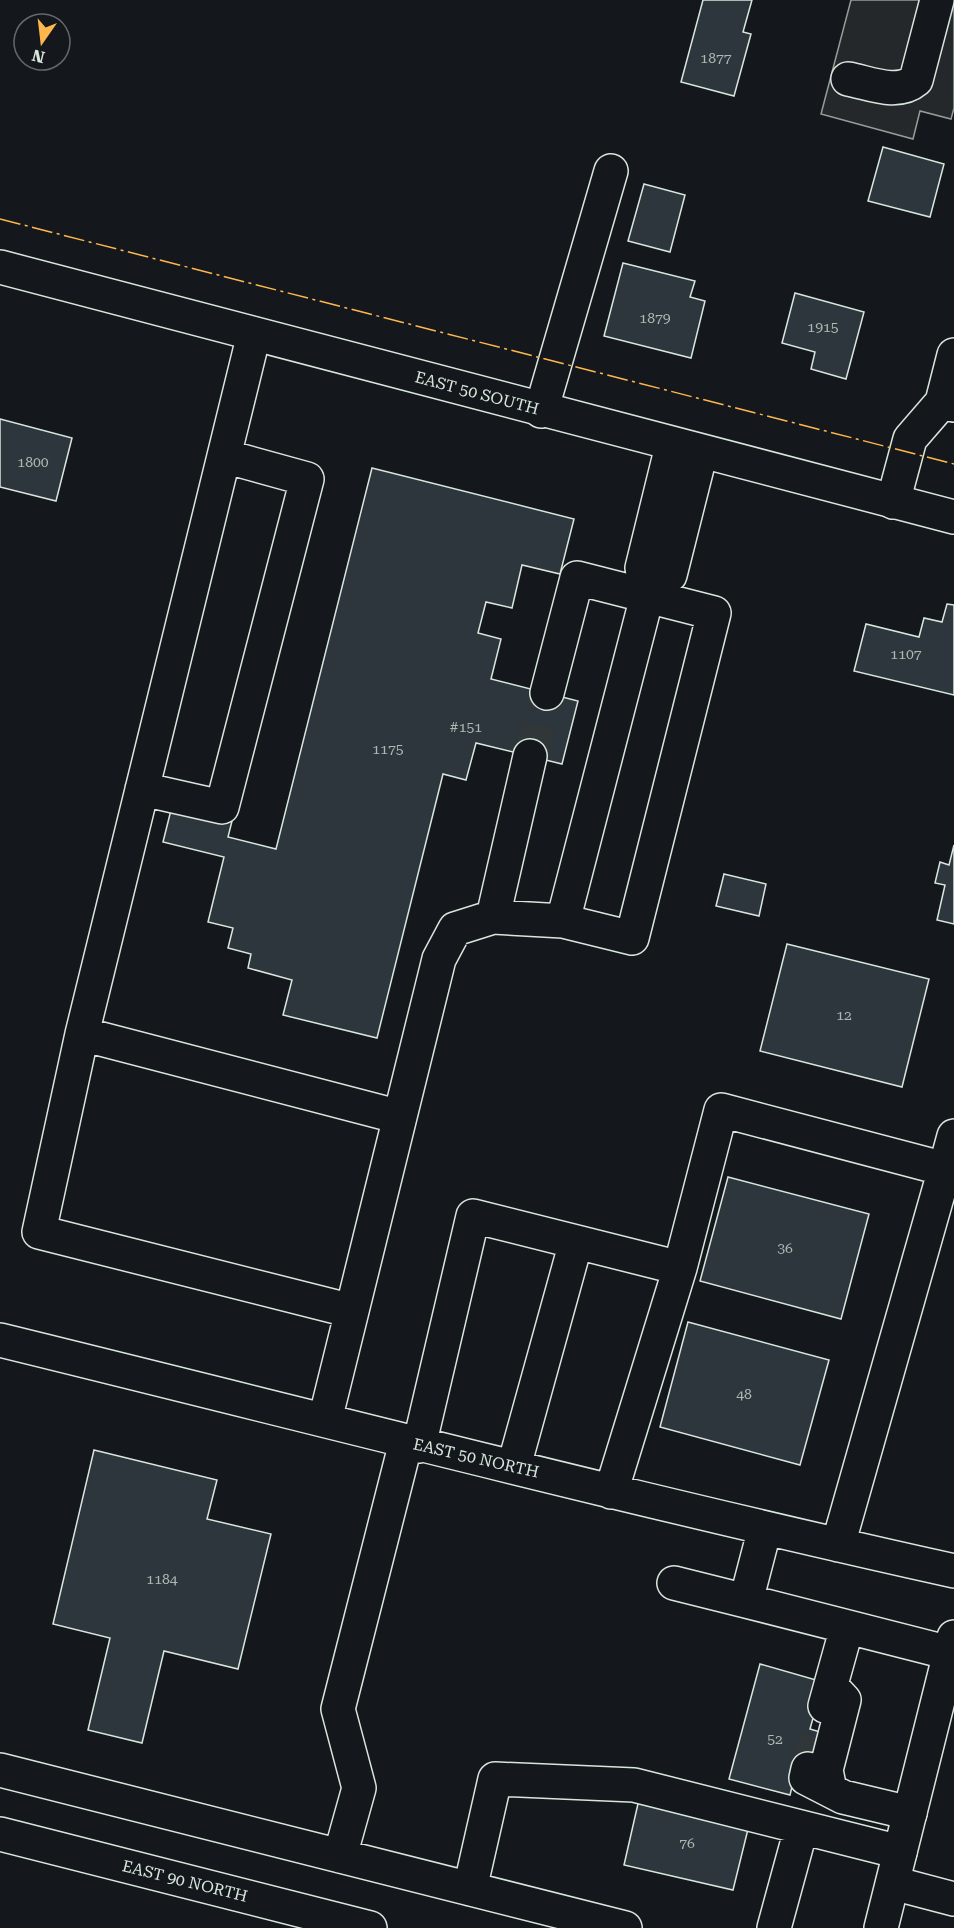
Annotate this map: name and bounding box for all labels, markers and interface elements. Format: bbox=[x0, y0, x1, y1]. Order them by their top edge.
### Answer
north arrow bbox=[12, 12, 72, 72]
text: N bbox=[30, 45, 47, 67]
house number: 1877 bbox=[700, 50, 732, 66]
house number: 1879 bbox=[639, 310, 671, 326]
house number: 1915 bbox=[807, 319, 839, 335]
street label: EAST 50 SOUTH bbox=[413, 367, 541, 419]
house number: 1800 bbox=[17, 454, 49, 470]
house number: 1107 bbox=[890, 646, 922, 662]
house number: #151 bbox=[450, 719, 482, 735]
house number: 1175 bbox=[372, 741, 404, 757]
house number: 12 bbox=[836, 1007, 852, 1023]
house number: 36 bbox=[777, 1240, 793, 1256]
house number: 48 bbox=[736, 1386, 752, 1402]
street label: EAST 50 NORTH bbox=[411, 1434, 541, 1482]
house number: 1184 bbox=[146, 1571, 178, 1587]
house number: 52 bbox=[767, 1731, 783, 1747]
house number: 76 bbox=[679, 1835, 695, 1851]
street label: EAST 90 NORTH bbox=[120, 1856, 250, 1906]

